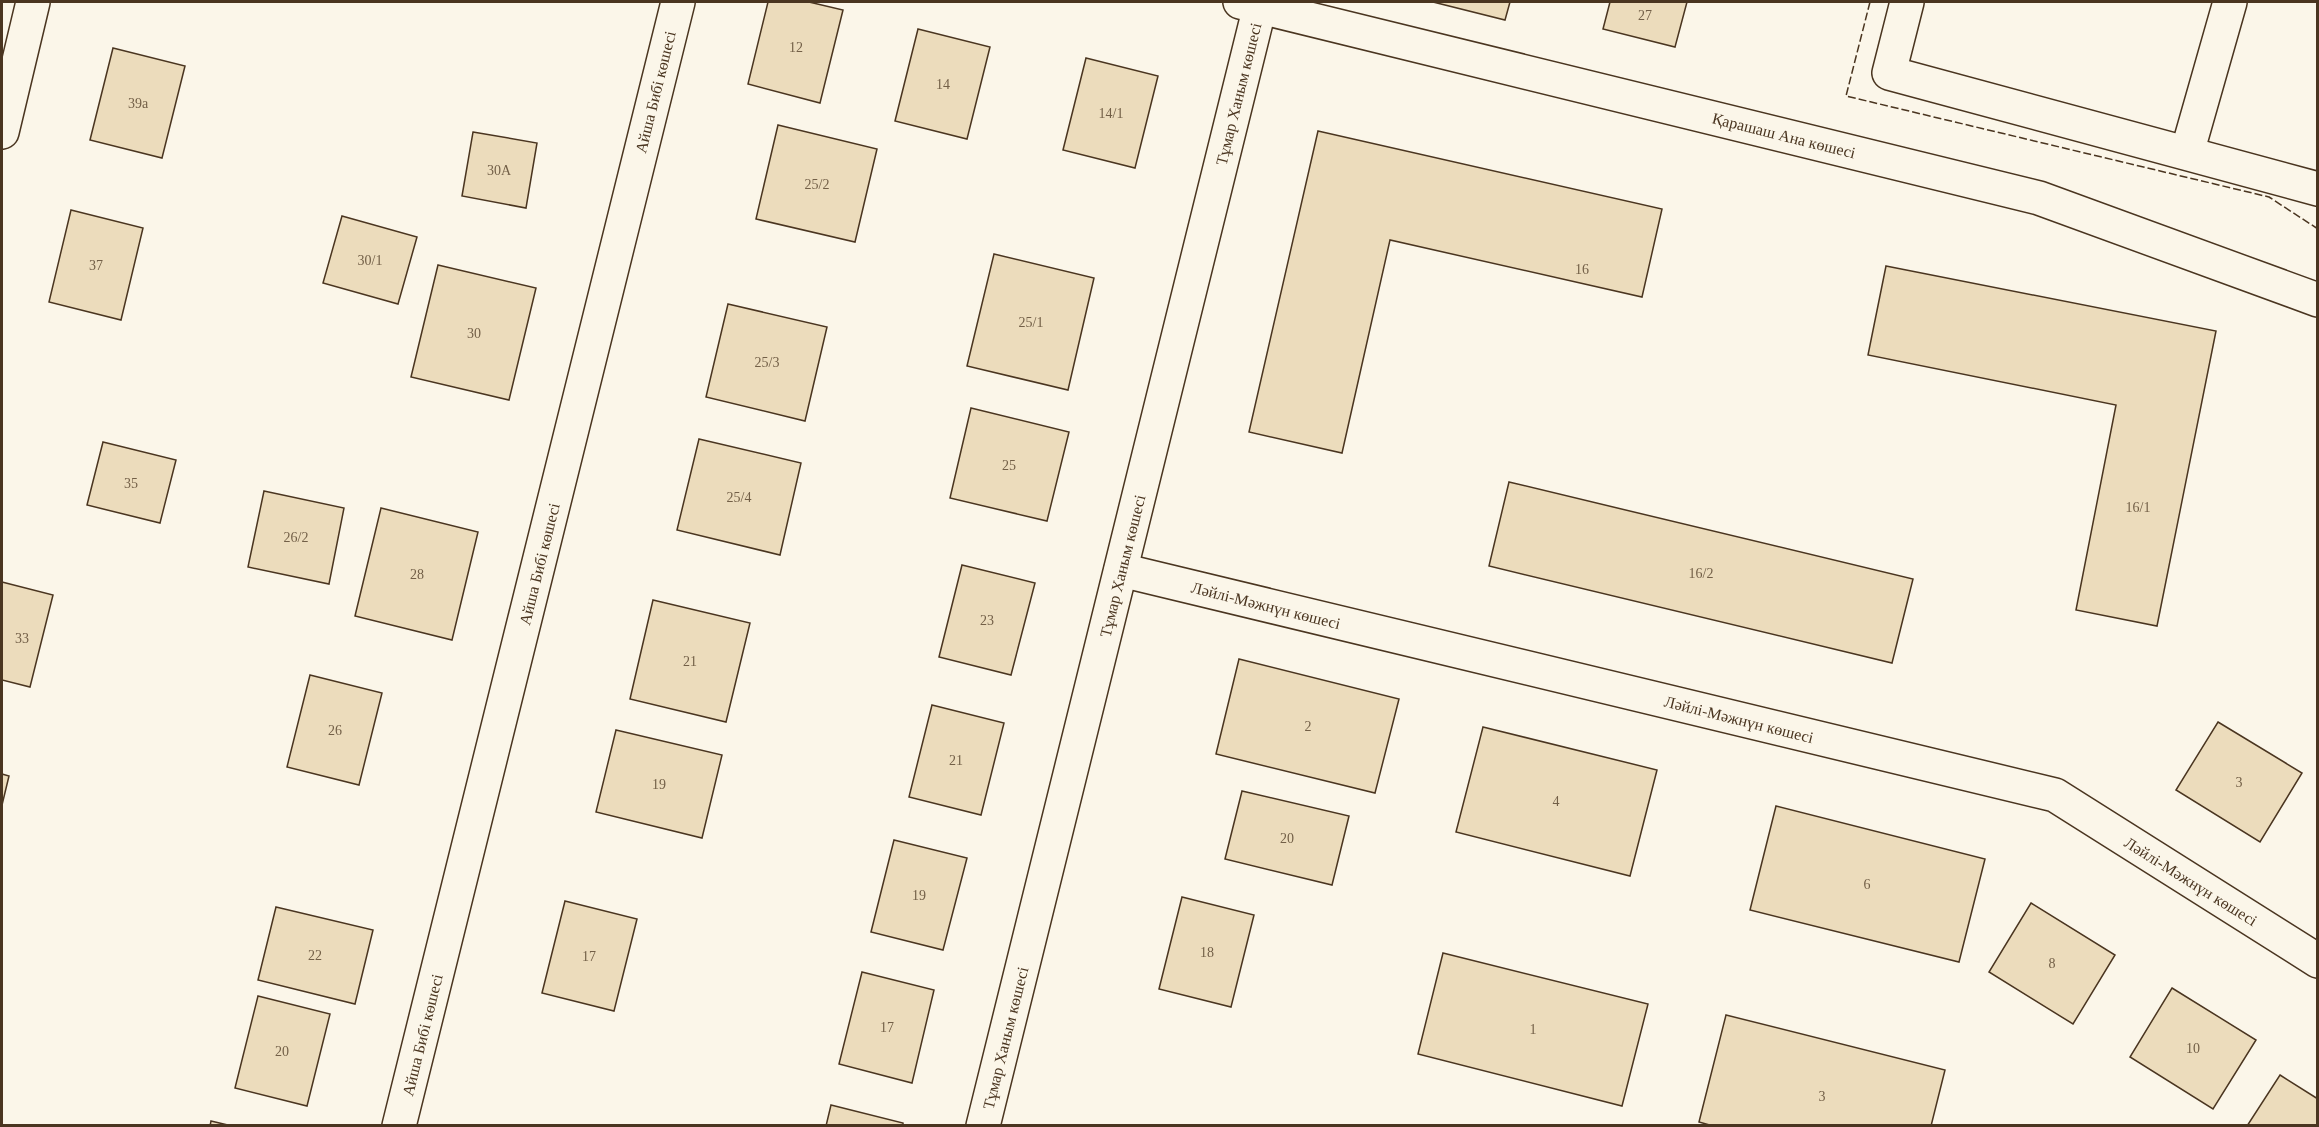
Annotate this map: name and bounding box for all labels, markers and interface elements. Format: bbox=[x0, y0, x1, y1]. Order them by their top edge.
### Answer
house number: 27 bbox=[1638, 8, 1652, 23]
street label: Тұмар Ханым көшесі bbox=[1213, 21, 1266, 167]
street label: Айша Бибі көшесі bbox=[632, 29, 679, 155]
house number: 12 bbox=[789, 40, 803, 55]
house number: 14 bbox=[936, 77, 950, 92]
house number: 39а bbox=[128, 96, 149, 111]
house number: 14/1 bbox=[1099, 106, 1123, 121]
street label: Қарашаш Ана көшесі bbox=[1710, 109, 1858, 163]
house number: 30А bbox=[487, 163, 512, 178]
house number: 25/2 bbox=[805, 177, 829, 192]
house number: 30/1 bbox=[358, 253, 382, 268]
house number: 37 bbox=[89, 258, 103, 273]
house number: 16 bbox=[1575, 262, 1589, 277]
house number: 25/1 bbox=[1019, 315, 1043, 330]
house number: 30 bbox=[467, 326, 481, 341]
house number: 25/3 bbox=[755, 355, 779, 370]
house number: 25 bbox=[1002, 458, 1016, 473]
house number: 35 bbox=[124, 476, 138, 491]
house number: 25/4 bbox=[727, 490, 751, 505]
street label: Тұмар Ханым көшесі bbox=[1097, 493, 1150, 639]
house number: 16/1 bbox=[2126, 500, 2150, 515]
street label: Айша Бибі көшесі bbox=[516, 501, 563, 627]
house number: 26/2 bbox=[284, 530, 308, 545]
house number: 16/2 bbox=[1689, 566, 1713, 581]
house number: 28 bbox=[410, 567, 424, 582]
street label: Ләйлі-Мәжнүн көшесі bbox=[1189, 579, 1343, 633]
house number: 23 bbox=[980, 613, 994, 628]
house number: 33 bbox=[15, 631, 29, 646]
house number: 21 bbox=[683, 654, 697, 669]
street label: Ләйлі-Мәжнүн көшесі bbox=[1662, 693, 1816, 747]
house number: 2 bbox=[1305, 719, 1312, 734]
house number: 26 bbox=[328, 723, 342, 738]
house number: 21 bbox=[949, 753, 963, 768]
house number: 3 bbox=[2236, 775, 2243, 790]
house number: 19 bbox=[652, 777, 666, 792]
house number: 4 bbox=[1553, 794, 1560, 809]
house number: 20 bbox=[1280, 831, 1294, 846]
street label: Ләйлі-Мәжнүн көшесі bbox=[2121, 834, 2261, 930]
house number: 6 bbox=[1864, 877, 1871, 892]
house number: 19 bbox=[912, 888, 926, 903]
house number: 18 bbox=[1200, 945, 1214, 960]
house number: 22 bbox=[308, 948, 322, 963]
house number: 17 bbox=[582, 949, 596, 964]
house number: 8 bbox=[2049, 956, 2056, 971]
street label: Тұмар Ханым көшесі bbox=[980, 965, 1033, 1111]
street label: Айша Бибі көшесі bbox=[399, 972, 446, 1098]
house number: 17 bbox=[880, 1020, 894, 1035]
house number: 1 bbox=[1530, 1022, 1537, 1037]
house number: 10 bbox=[2186, 1041, 2200, 1056]
house number: 20 bbox=[275, 1044, 289, 1059]
house number: 3 bbox=[1819, 1089, 1826, 1104]

